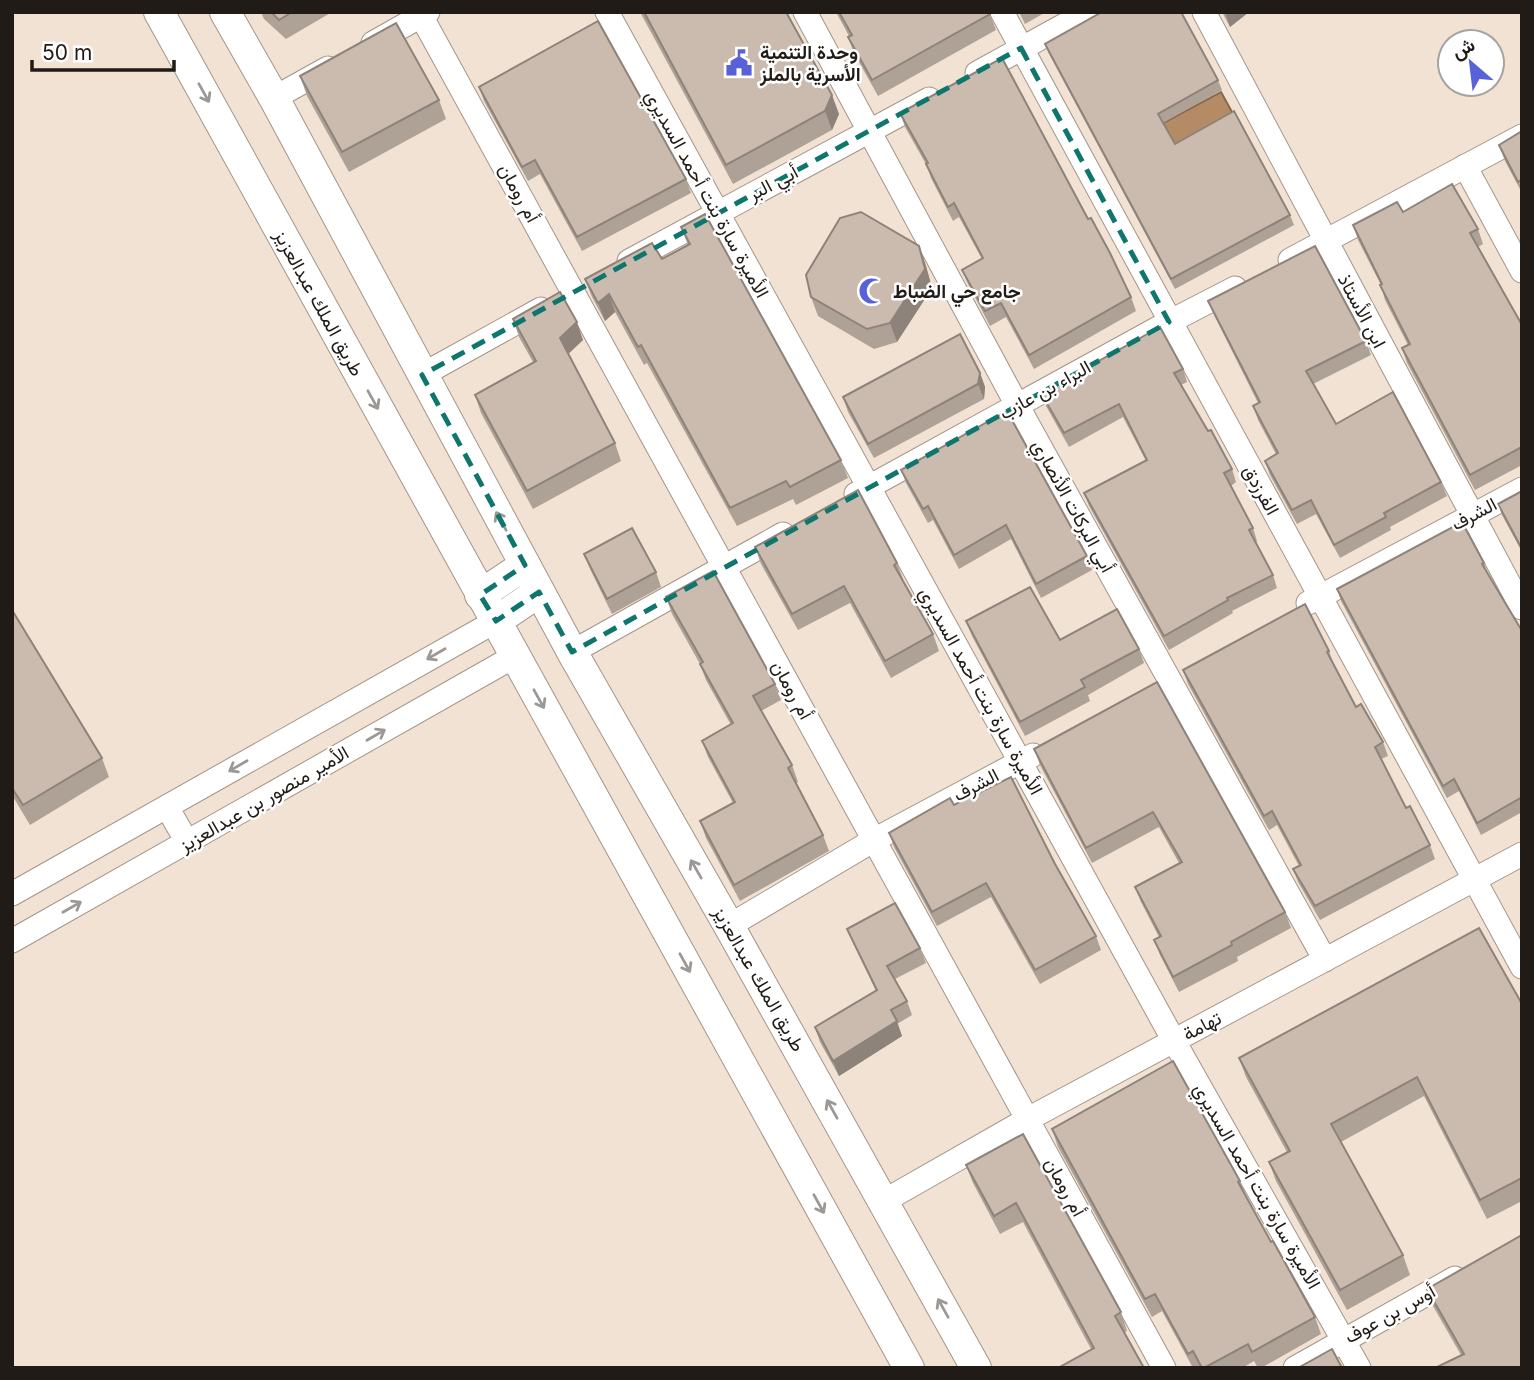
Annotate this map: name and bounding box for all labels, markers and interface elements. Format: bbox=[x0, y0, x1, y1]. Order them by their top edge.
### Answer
scale bar bbox=[32, 28, 173, 72]
north arrow bbox=[1436, 28, 1506, 98]
text: ش bbox=[1448, 33, 1479, 64]
text: 50 m bbox=[42, 40, 92, 65]
place label: وحدة التنمية الأسرية بالملز bbox=[759, 41, 861, 87]
public building icon: وحدة التنمية الأسرية بالملز bbox=[724, 48, 754, 78]
one-way arrow bbox=[197, 83, 211, 103]
street label: الأميرة سارة بنت أحمد السديري bbox=[637, 86, 774, 304]
street label: أم رومان bbox=[493, 160, 544, 227]
street label: أبي البر bbox=[743, 160, 804, 210]
street label: طريق الملك عبدالعزيز bbox=[269, 225, 369, 380]
street label: ابن الأستاذ bbox=[1333, 270, 1391, 352]
mosque icon: جامع حي الضباط bbox=[857, 276, 887, 306]
place label: جامع حي الضباط bbox=[893, 280, 1021, 308]
street label: البراء بن عازب bbox=[995, 355, 1095, 425]
one-way arrow bbox=[367, 389, 380, 410]
street label: أبي البركات الأنصاري bbox=[1023, 435, 1119, 579]
street label: الفرزدق bbox=[1238, 461, 1284, 519]
street label: الشرف bbox=[1447, 492, 1501, 536]
one-way arrow bbox=[494, 511, 507, 532]
street label: الأميرة سارة بنت أحمد السديري bbox=[911, 583, 1048, 801]
one-way arrow bbox=[427, 647, 447, 661]
street label: أم رومان bbox=[766, 657, 817, 724]
one-way arrow bbox=[533, 688, 546, 709]
one-way arrow bbox=[365, 728, 386, 741]
street label: الأمير منصور بن عبدالعزيز bbox=[174, 741, 353, 857]
one-way arrow bbox=[229, 760, 249, 774]
street label: الشرف bbox=[949, 763, 1003, 807]
one-way arrow bbox=[689, 859, 703, 879]
one-way arrow bbox=[61, 900, 81, 914]
street label: طريق الملك عبدالعزيز bbox=[708, 902, 810, 1056]
one-way arrow bbox=[678, 952, 692, 972]
street label: تهامة bbox=[1179, 1006, 1225, 1046]
street label: الأميرة سارة بنت أحمد السديري bbox=[1185, 1079, 1325, 1295]
one-way arrow bbox=[825, 1099, 838, 1120]
street label: أم رومان bbox=[1039, 1154, 1090, 1221]
one-way arrow bbox=[812, 1194, 826, 1214]
street label: أوس بن عوف bbox=[1341, 1280, 1439, 1348]
one-way arrow bbox=[936, 1298, 949, 1319]

